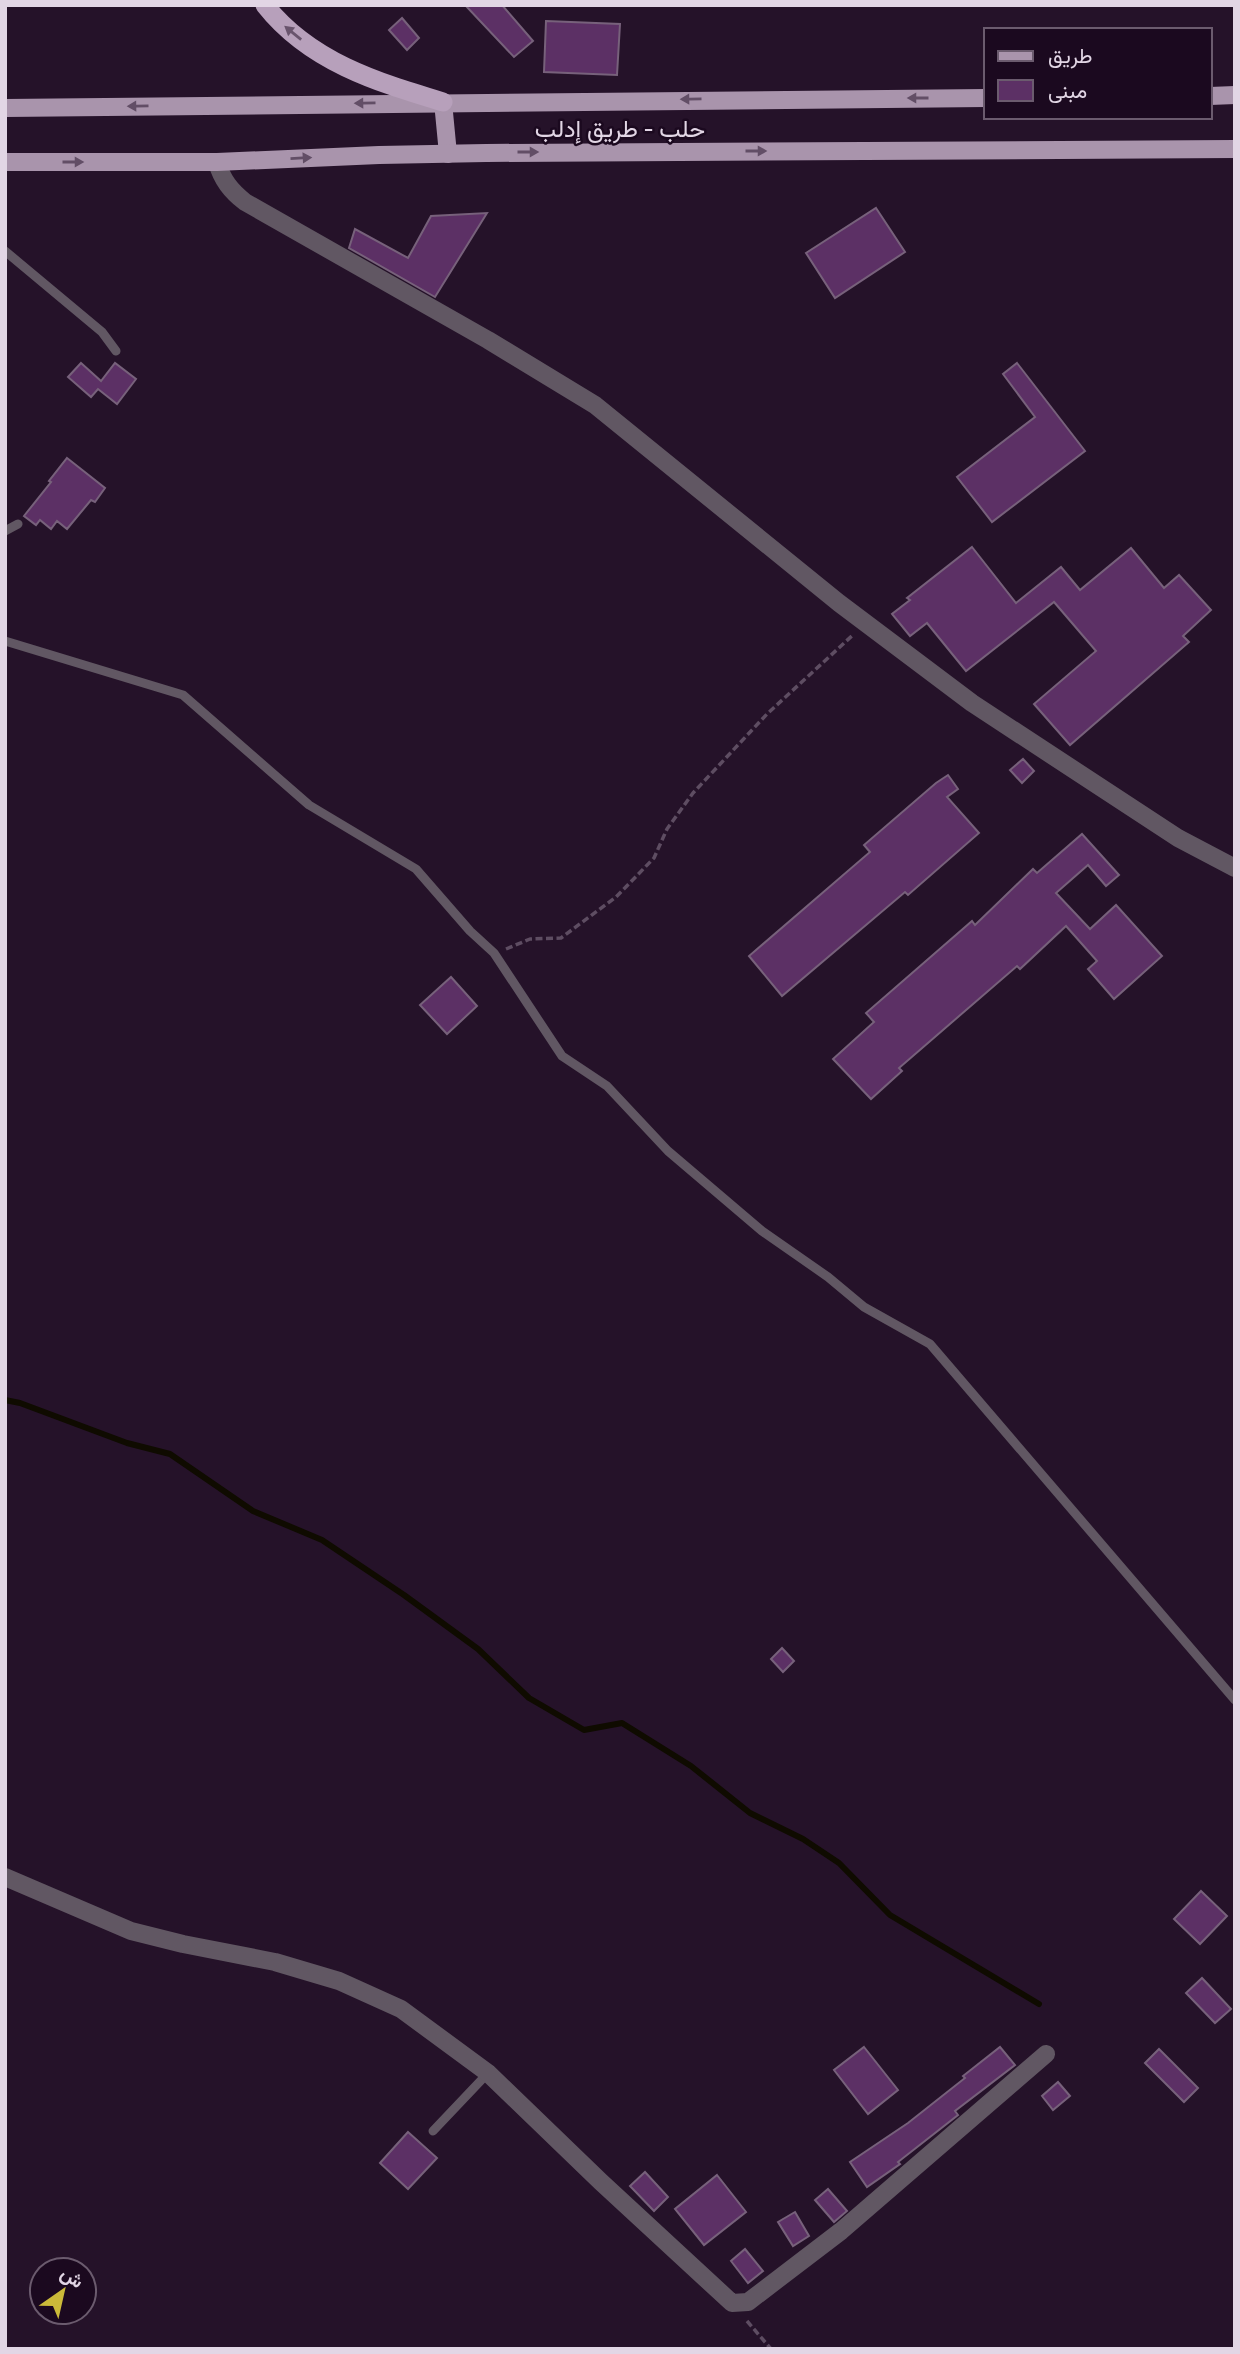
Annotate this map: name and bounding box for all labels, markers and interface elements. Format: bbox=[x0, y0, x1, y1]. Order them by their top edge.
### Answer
one-way arrow bbox=[285, 26, 302, 41]
legend bbox=[984, 28, 1212, 119]
text: طريق bbox=[1048, 42, 1093, 69]
text: مبنى bbox=[1048, 77, 1087, 103]
one-way arrow bbox=[907, 92, 929, 104]
one-way arrow bbox=[679, 94, 701, 105]
one-way arrow bbox=[354, 98, 376, 109]
one-way arrow bbox=[126, 101, 148, 112]
street label: حلب - طريق إدلب bbox=[535, 113, 705, 144]
one-way arrow bbox=[745, 145, 767, 157]
one-way arrow bbox=[518, 146, 540, 158]
one-way arrow bbox=[290, 153, 312, 164]
one-way arrow bbox=[63, 156, 85, 168]
north arrow bbox=[28, 2256, 98, 2326]
text: ش bbox=[56, 2261, 89, 2293]

